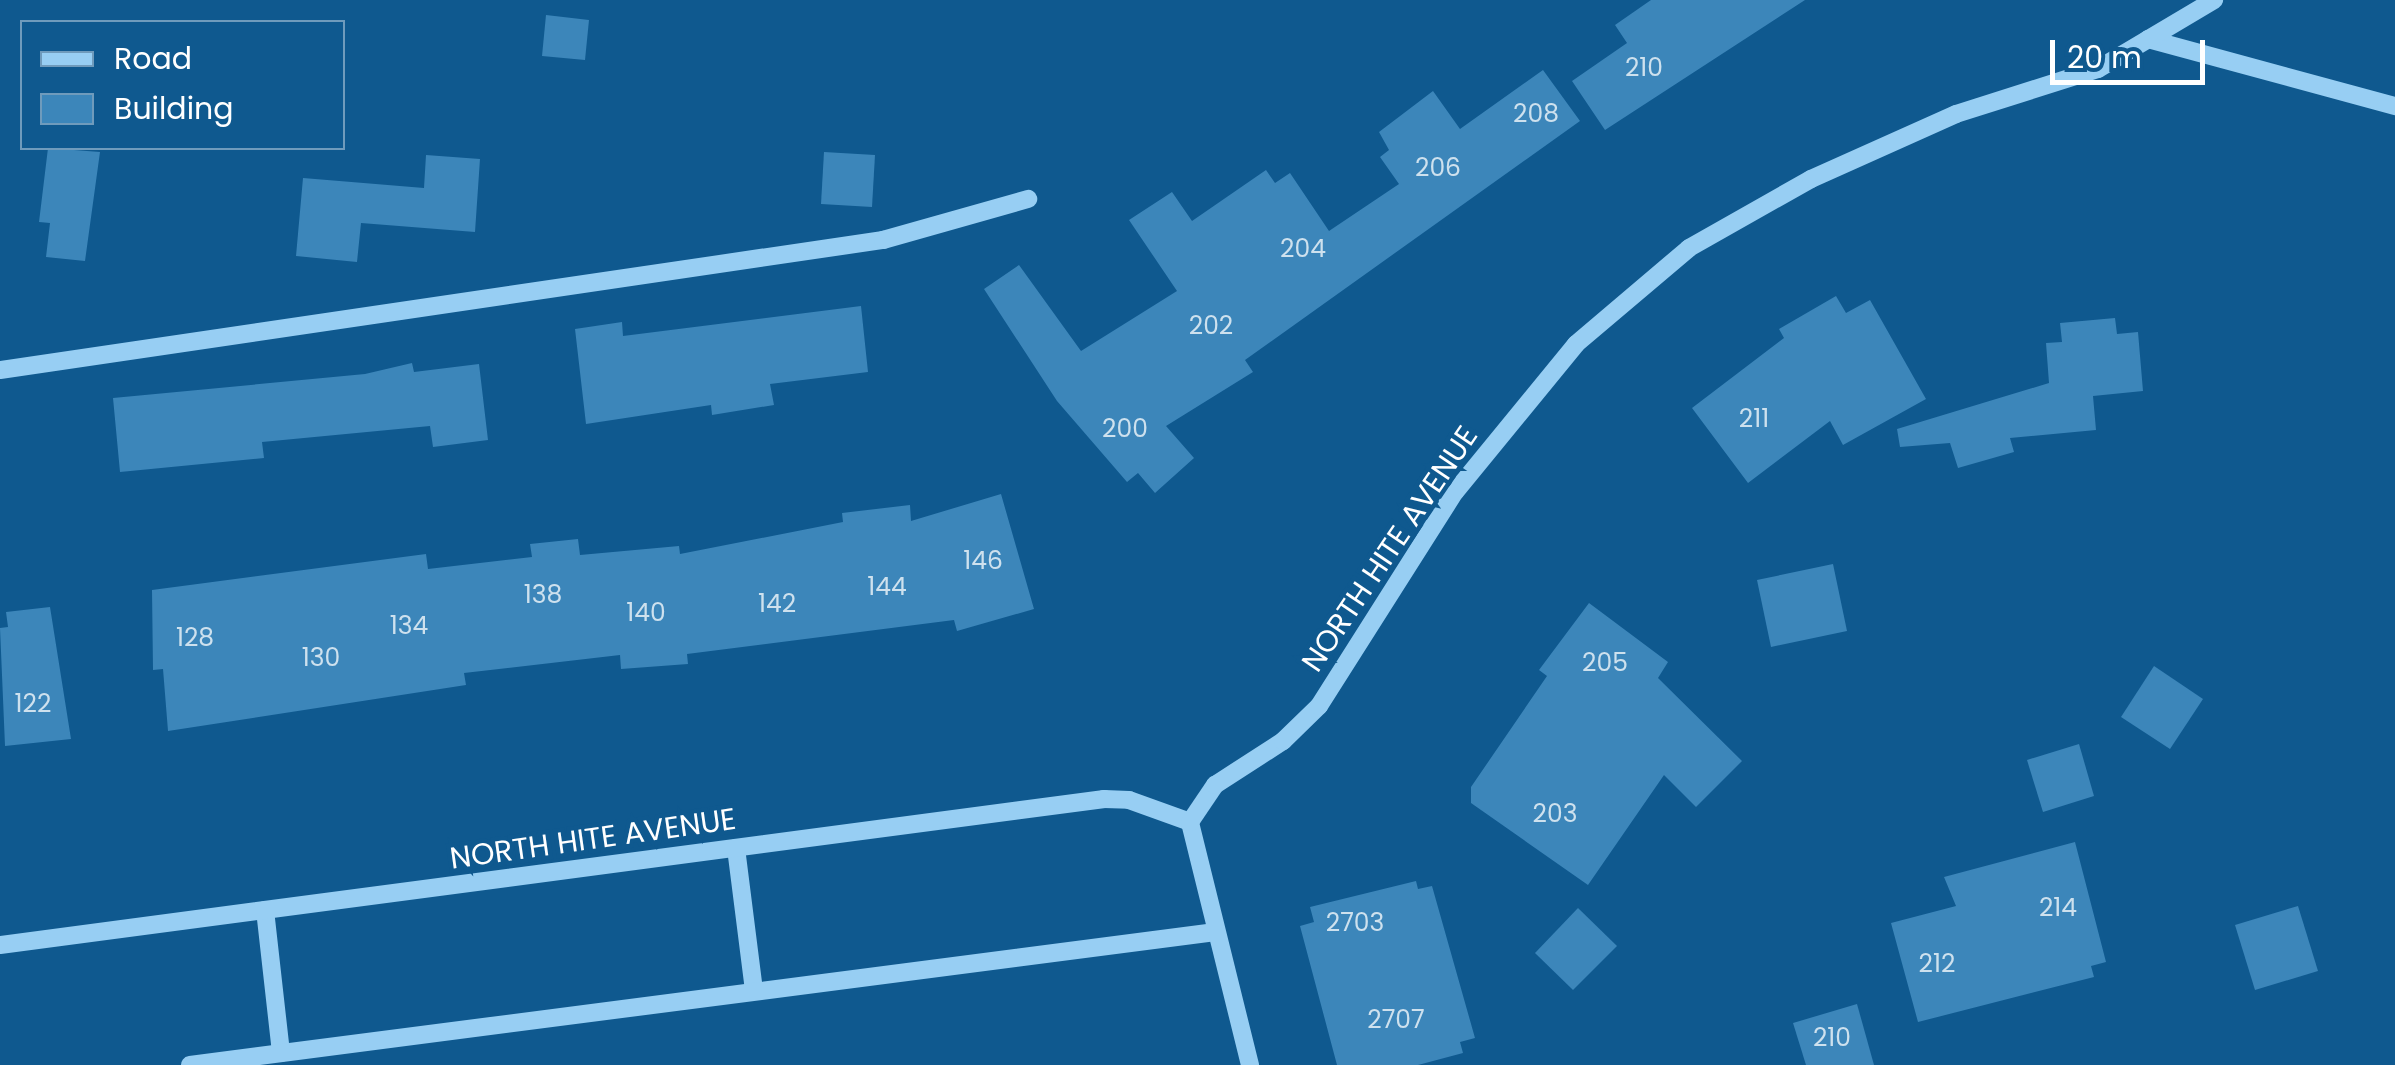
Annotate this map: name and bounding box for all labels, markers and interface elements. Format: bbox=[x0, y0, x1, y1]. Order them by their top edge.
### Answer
legend bbox=[20, 20, 345, 150]
scale bar bbox=[2055, 20, 2210, 82]
text: 20 m bbox=[2067, 36, 2142, 79]
text: Road bbox=[114, 37, 192, 80]
house number: 210 bbox=[1625, 53, 1663, 83]
text: Building bbox=[114, 87, 234, 130]
house number: 208 bbox=[1513, 99, 1559, 129]
house number: 206 bbox=[1415, 153, 1461, 183]
house number: 204 bbox=[1280, 234, 1326, 264]
house number: 202 bbox=[1189, 311, 1233, 341]
house number: 211 bbox=[1739, 404, 1769, 434]
house number: 200 bbox=[1102, 414, 1148, 444]
street label: NORTH HITE AVENUE bbox=[1294, 419, 1486, 679]
house number: 146 bbox=[963, 546, 1003, 576]
house number: 144 bbox=[867, 572, 907, 602]
house number: 138 bbox=[524, 580, 562, 610]
house number: 142 bbox=[758, 589, 796, 619]
house number: 140 bbox=[626, 598, 666, 628]
house number: 134 bbox=[390, 611, 428, 641]
house number: 128 bbox=[176, 623, 214, 653]
house number: 130 bbox=[302, 643, 340, 673]
house number: 205 bbox=[1582, 648, 1628, 678]
house number: 122 bbox=[15, 689, 51, 719]
house number: 203 bbox=[1533, 799, 1577, 829]
street label: NORTH HITE AVENUE bbox=[448, 801, 738, 877]
house number: 214 bbox=[2039, 893, 2077, 923]
house number: 2703 bbox=[1326, 908, 1384, 938]
house number: 212 bbox=[1919, 949, 1955, 979]
house number: 2707 bbox=[1367, 1005, 1425, 1035]
house number: 210 bbox=[1813, 1023, 1851, 1053]

